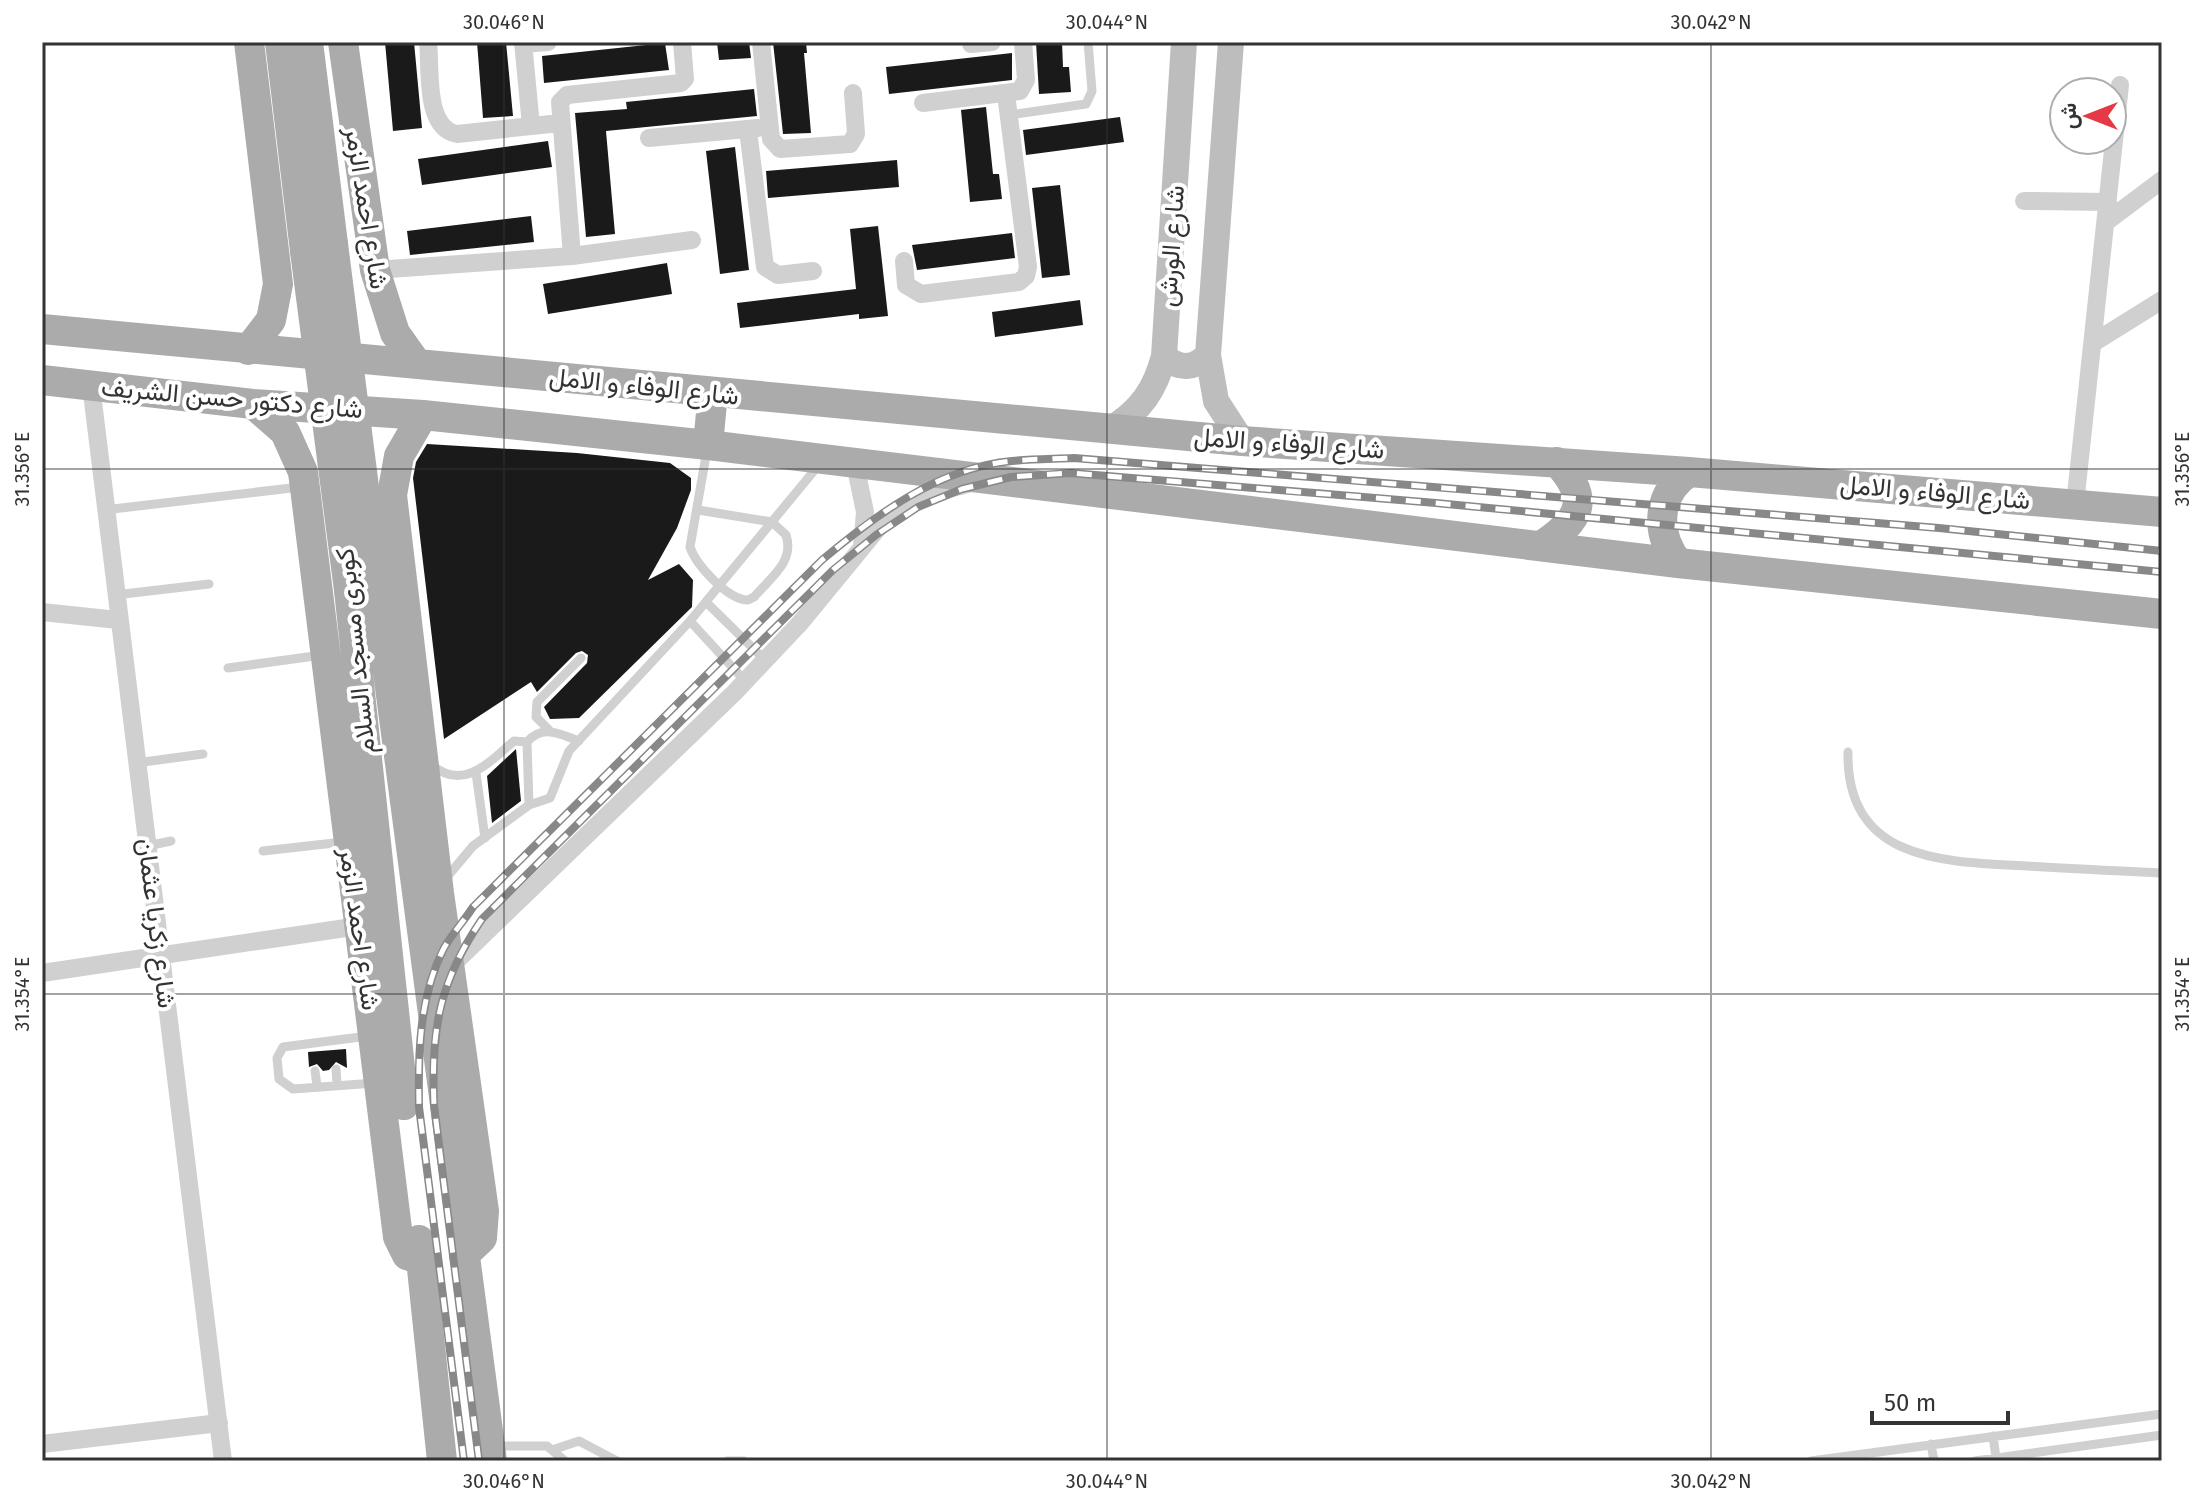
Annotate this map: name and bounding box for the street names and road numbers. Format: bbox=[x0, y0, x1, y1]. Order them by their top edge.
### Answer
street label: شارع احمد الزمر bbox=[336, 124, 395, 292]
street label: شارع الورش bbox=[1152, 184, 1193, 308]
street label: شارع الوفاء و الامل bbox=[547, 361, 740, 414]
street label: شارع دكتور حسن الشريف bbox=[100, 372, 364, 427]
street label: شارع الوفاء و الامل bbox=[1193, 421, 1385, 468]
street label: شارع الوفاء و الامل bbox=[1838, 469, 2031, 518]
street label: كوبرى مسجد السلام bbox=[329, 546, 383, 755]
street label: شارع زكريا عثمان bbox=[129, 836, 182, 1010]
street label: شارع احمد الزمر bbox=[331, 845, 386, 1013]

